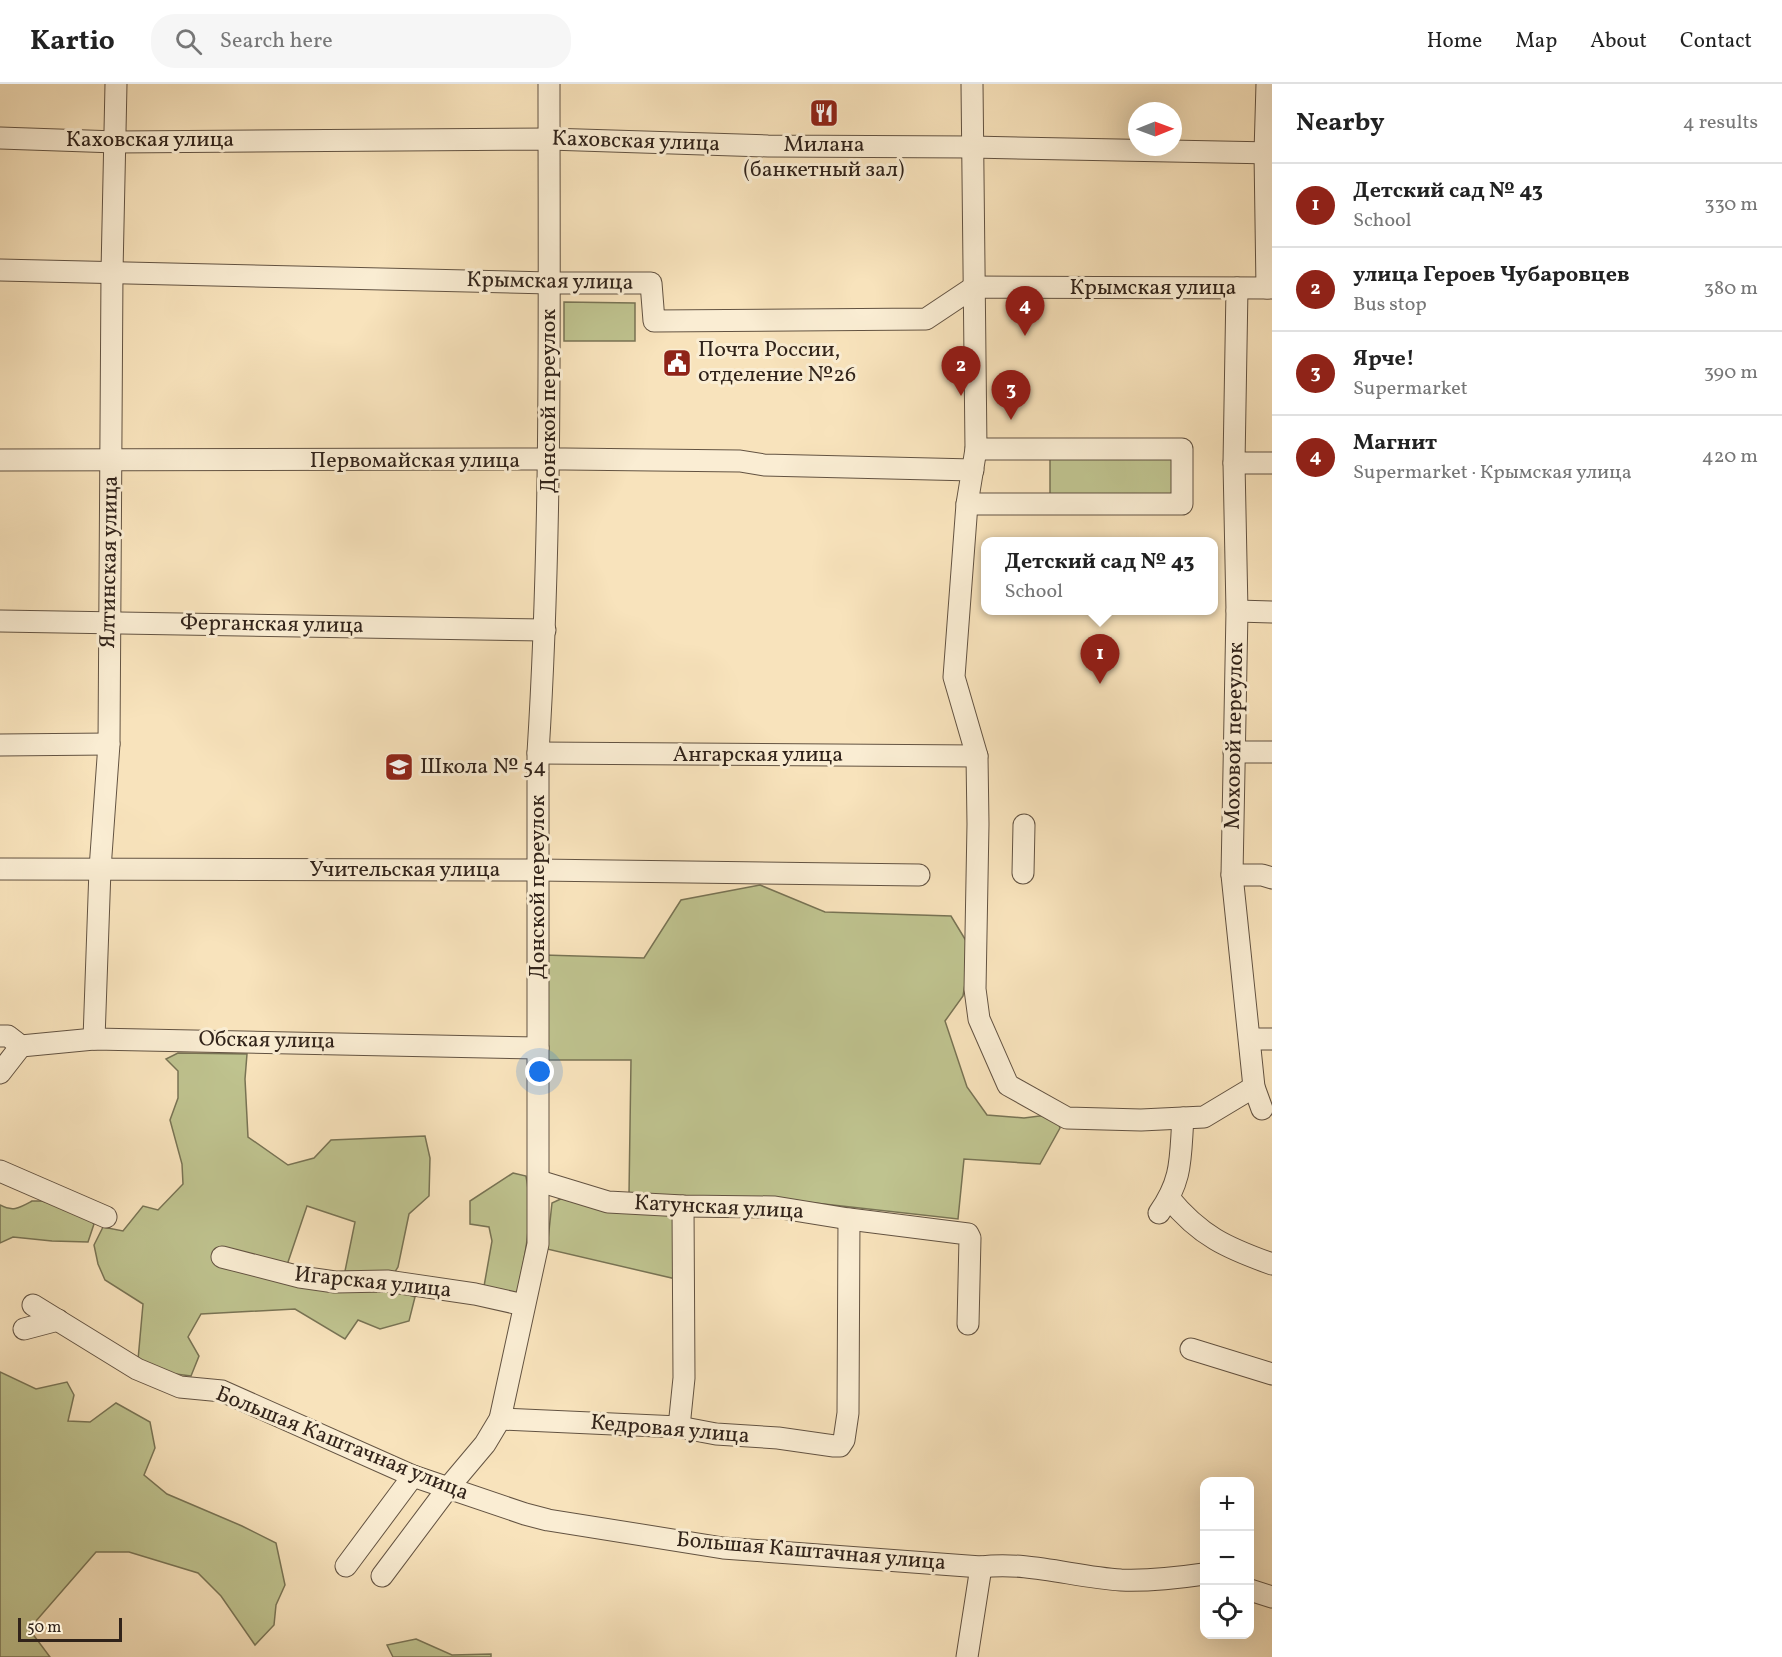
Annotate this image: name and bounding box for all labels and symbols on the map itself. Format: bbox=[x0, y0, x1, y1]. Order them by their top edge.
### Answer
restaurant icon: Милана (банкетный зал) bbox=[808, 97, 840, 129]
north arrow bbox=[1128, 102, 1182, 156]
street label: Каховская улица bbox=[551, 124, 721, 160]
street label: Каховская улица bbox=[66, 125, 234, 156]
place label: Милана (банкетный зал) bbox=[744, 130, 904, 186]
street label: Крымская улица bbox=[466, 265, 634, 299]
street label: Крымская улица bbox=[1069, 273, 1237, 304]
pin: 4 bbox=[1006, 286, 1044, 336]
street label: Донской переулок bbox=[534, 308, 565, 493]
place label: Почта России, отделение №26 bbox=[698, 335, 856, 391]
pin: 2 bbox=[942, 346, 980, 396]
public building icon: Почта России, отделение №26 bbox=[661, 347, 693, 379]
pin: 3 bbox=[992, 370, 1030, 420]
street label: Первомайская улица bbox=[310, 446, 520, 477]
street label: Ялтинская улица bbox=[93, 475, 127, 649]
street label: Ферганская улица bbox=[180, 608, 364, 642]
pin: 1 bbox=[1080, 634, 1120, 684]
street label: Моховой переулок bbox=[1218, 642, 1252, 830]
street label: Ангарская улица bbox=[673, 740, 843, 771]
school or university icon: Школа № 54 bbox=[383, 751, 415, 783]
place label: Школа № 54 bbox=[420, 752, 546, 783]
street label: Донской переулок bbox=[523, 794, 554, 979]
street label: Учительская улица bbox=[309, 855, 501, 886]
street label: Обская улица bbox=[198, 1024, 336, 1058]
your location bbox=[525, 1057, 554, 1086]
street label: Катунская улица bbox=[633, 1188, 805, 1228]
street label: Игарская улица bbox=[293, 1259, 453, 1307]
street label: Большая Каштачная улица bbox=[211, 1379, 473, 1509]
street label: Кедровая улица bbox=[589, 1408, 751, 1452]
street label: Большая Каштачная улица bbox=[675, 1525, 947, 1579]
scale bar bbox=[18, 1615, 122, 1642]

